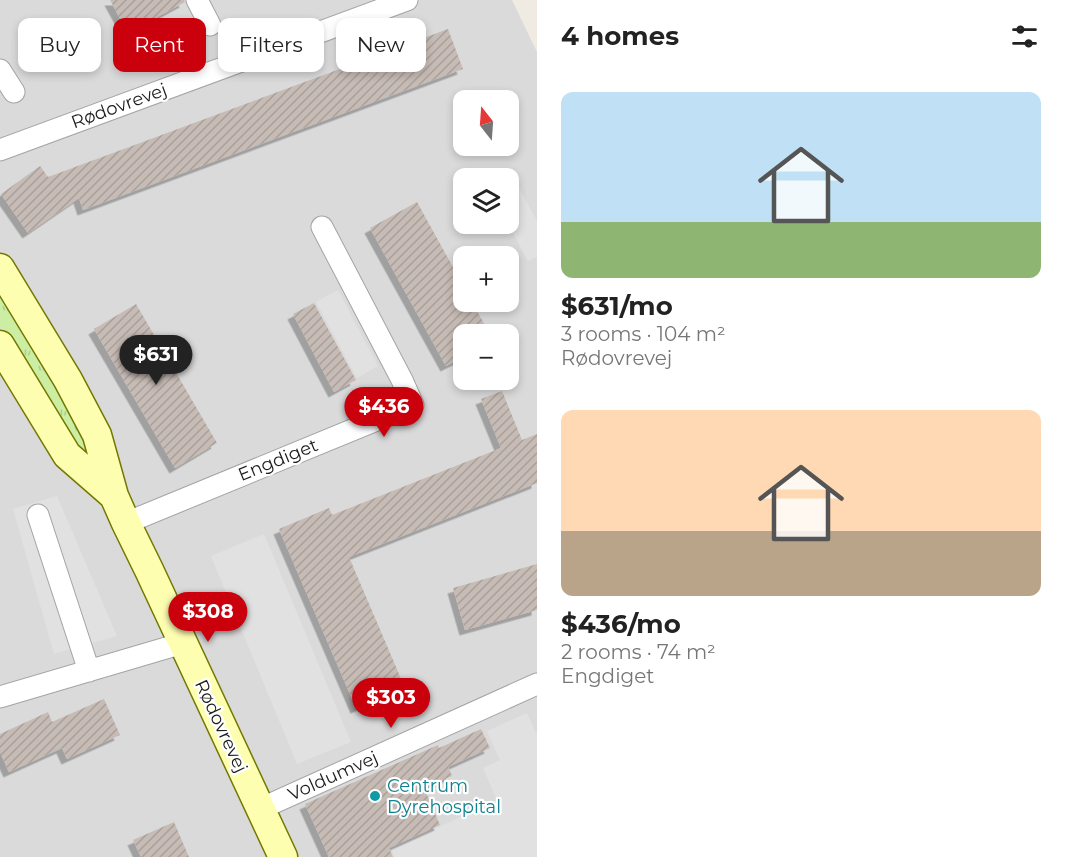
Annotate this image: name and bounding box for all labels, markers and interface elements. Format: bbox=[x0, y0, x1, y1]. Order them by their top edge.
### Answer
chip: Buy bbox=[18, 18, 101, 72]
chip: Rent bbox=[113, 18, 206, 72]
chip: Filters bbox=[218, 18, 324, 72]
chip: New bbox=[336, 18, 426, 72]
text: 4 homes bbox=[561, 20, 679, 52]
icon: filters bbox=[1008, 20, 1041, 53]
street label: Rødovrevej bbox=[68, 79, 170, 133]
north arrow bbox=[453, 90, 519, 156]
map controls bbox=[453, 90, 519, 390]
icon: home bbox=[747, 131, 855, 239]
button: layers bbox=[453, 168, 519, 234]
button: + bbox=[453, 246, 519, 312]
text: $631/mo bbox=[561, 290, 673, 322]
text: 3 rooms · 104 m² bbox=[561, 322, 726, 346]
button: − bbox=[453, 324, 519, 390]
pin: $631 bbox=[120, 335, 192, 386]
text: $631 bbox=[133, 342, 179, 366]
text: Rødovrevej bbox=[561, 346, 672, 370]
pin: $436 bbox=[348, 387, 420, 438]
text: $436 bbox=[358, 394, 410, 418]
street label: Engdiget bbox=[235, 434, 321, 486]
icon: home bbox=[747, 449, 855, 557]
pin: $308 bbox=[172, 592, 244, 643]
text: $308 bbox=[182, 599, 234, 623]
text: $436/mo bbox=[561, 608, 681, 640]
text: 2 rooms · 74 m² bbox=[561, 640, 716, 664]
text: Engdiget bbox=[561, 664, 654, 688]
street label: Rødovrevej bbox=[190, 676, 252, 776]
pin: $303 bbox=[355, 678, 427, 729]
text: $303 bbox=[366, 685, 416, 709]
street label: Voldumvej bbox=[285, 746, 381, 806]
place label: Centrum Dyrehospital bbox=[387, 775, 501, 818]
marker: Centrum Dyrehospital bbox=[368, 789, 382, 803]

